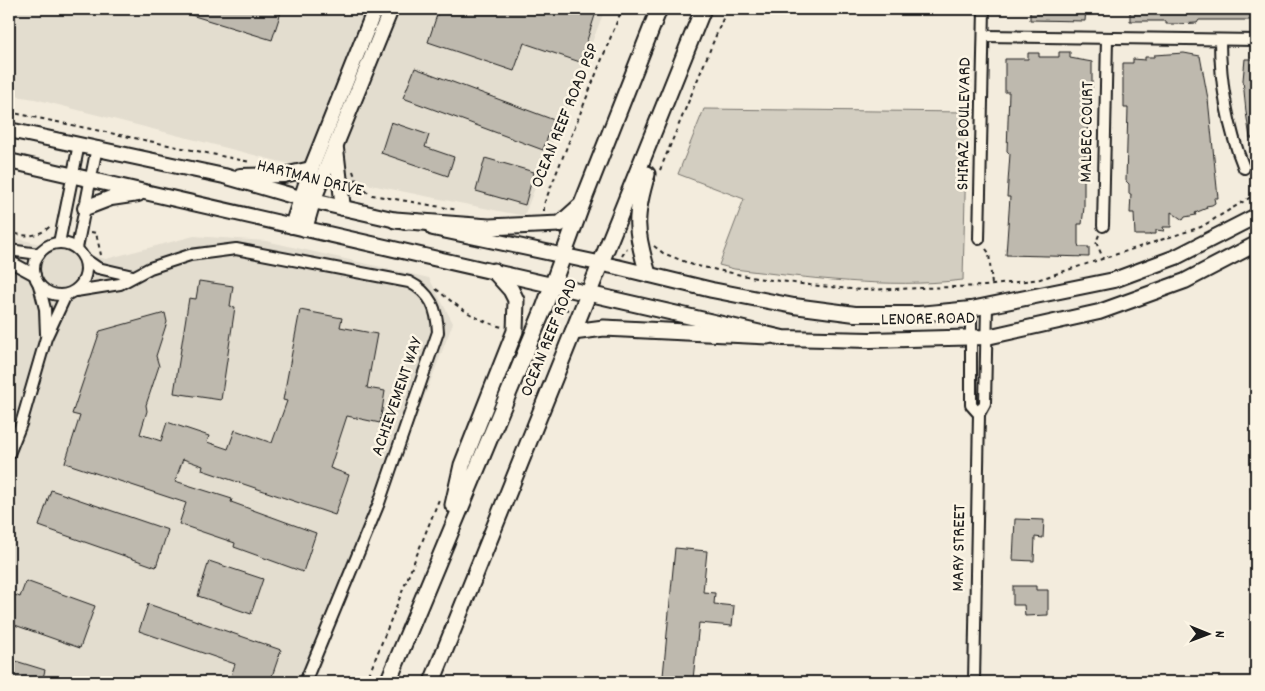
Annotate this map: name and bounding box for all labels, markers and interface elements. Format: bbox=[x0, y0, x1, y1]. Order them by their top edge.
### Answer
street label: OCEAN REEF ROAD PSP bbox=[526, 40, 606, 192]
street label: SHIRAZ BOULEVARD bbox=[951, 57, 979, 191]
street label: MALBEC COURT bbox=[1075, 81, 1101, 183]
street label: HARTMAN DRIVE bbox=[254, 154, 366, 204]
street label: OCEAN REEF ROAD bbox=[515, 275, 585, 401]
street label: LENORE ROAD bbox=[881, 307, 975, 333]
street label: ACHIEVEMENT WAY bbox=[366, 333, 430, 460]
street label: MARY STREET bbox=[947, 504, 973, 592]
north arrow bbox=[1182, 608, 1232, 658]
text: N bbox=[1209, 631, 1229, 638]

